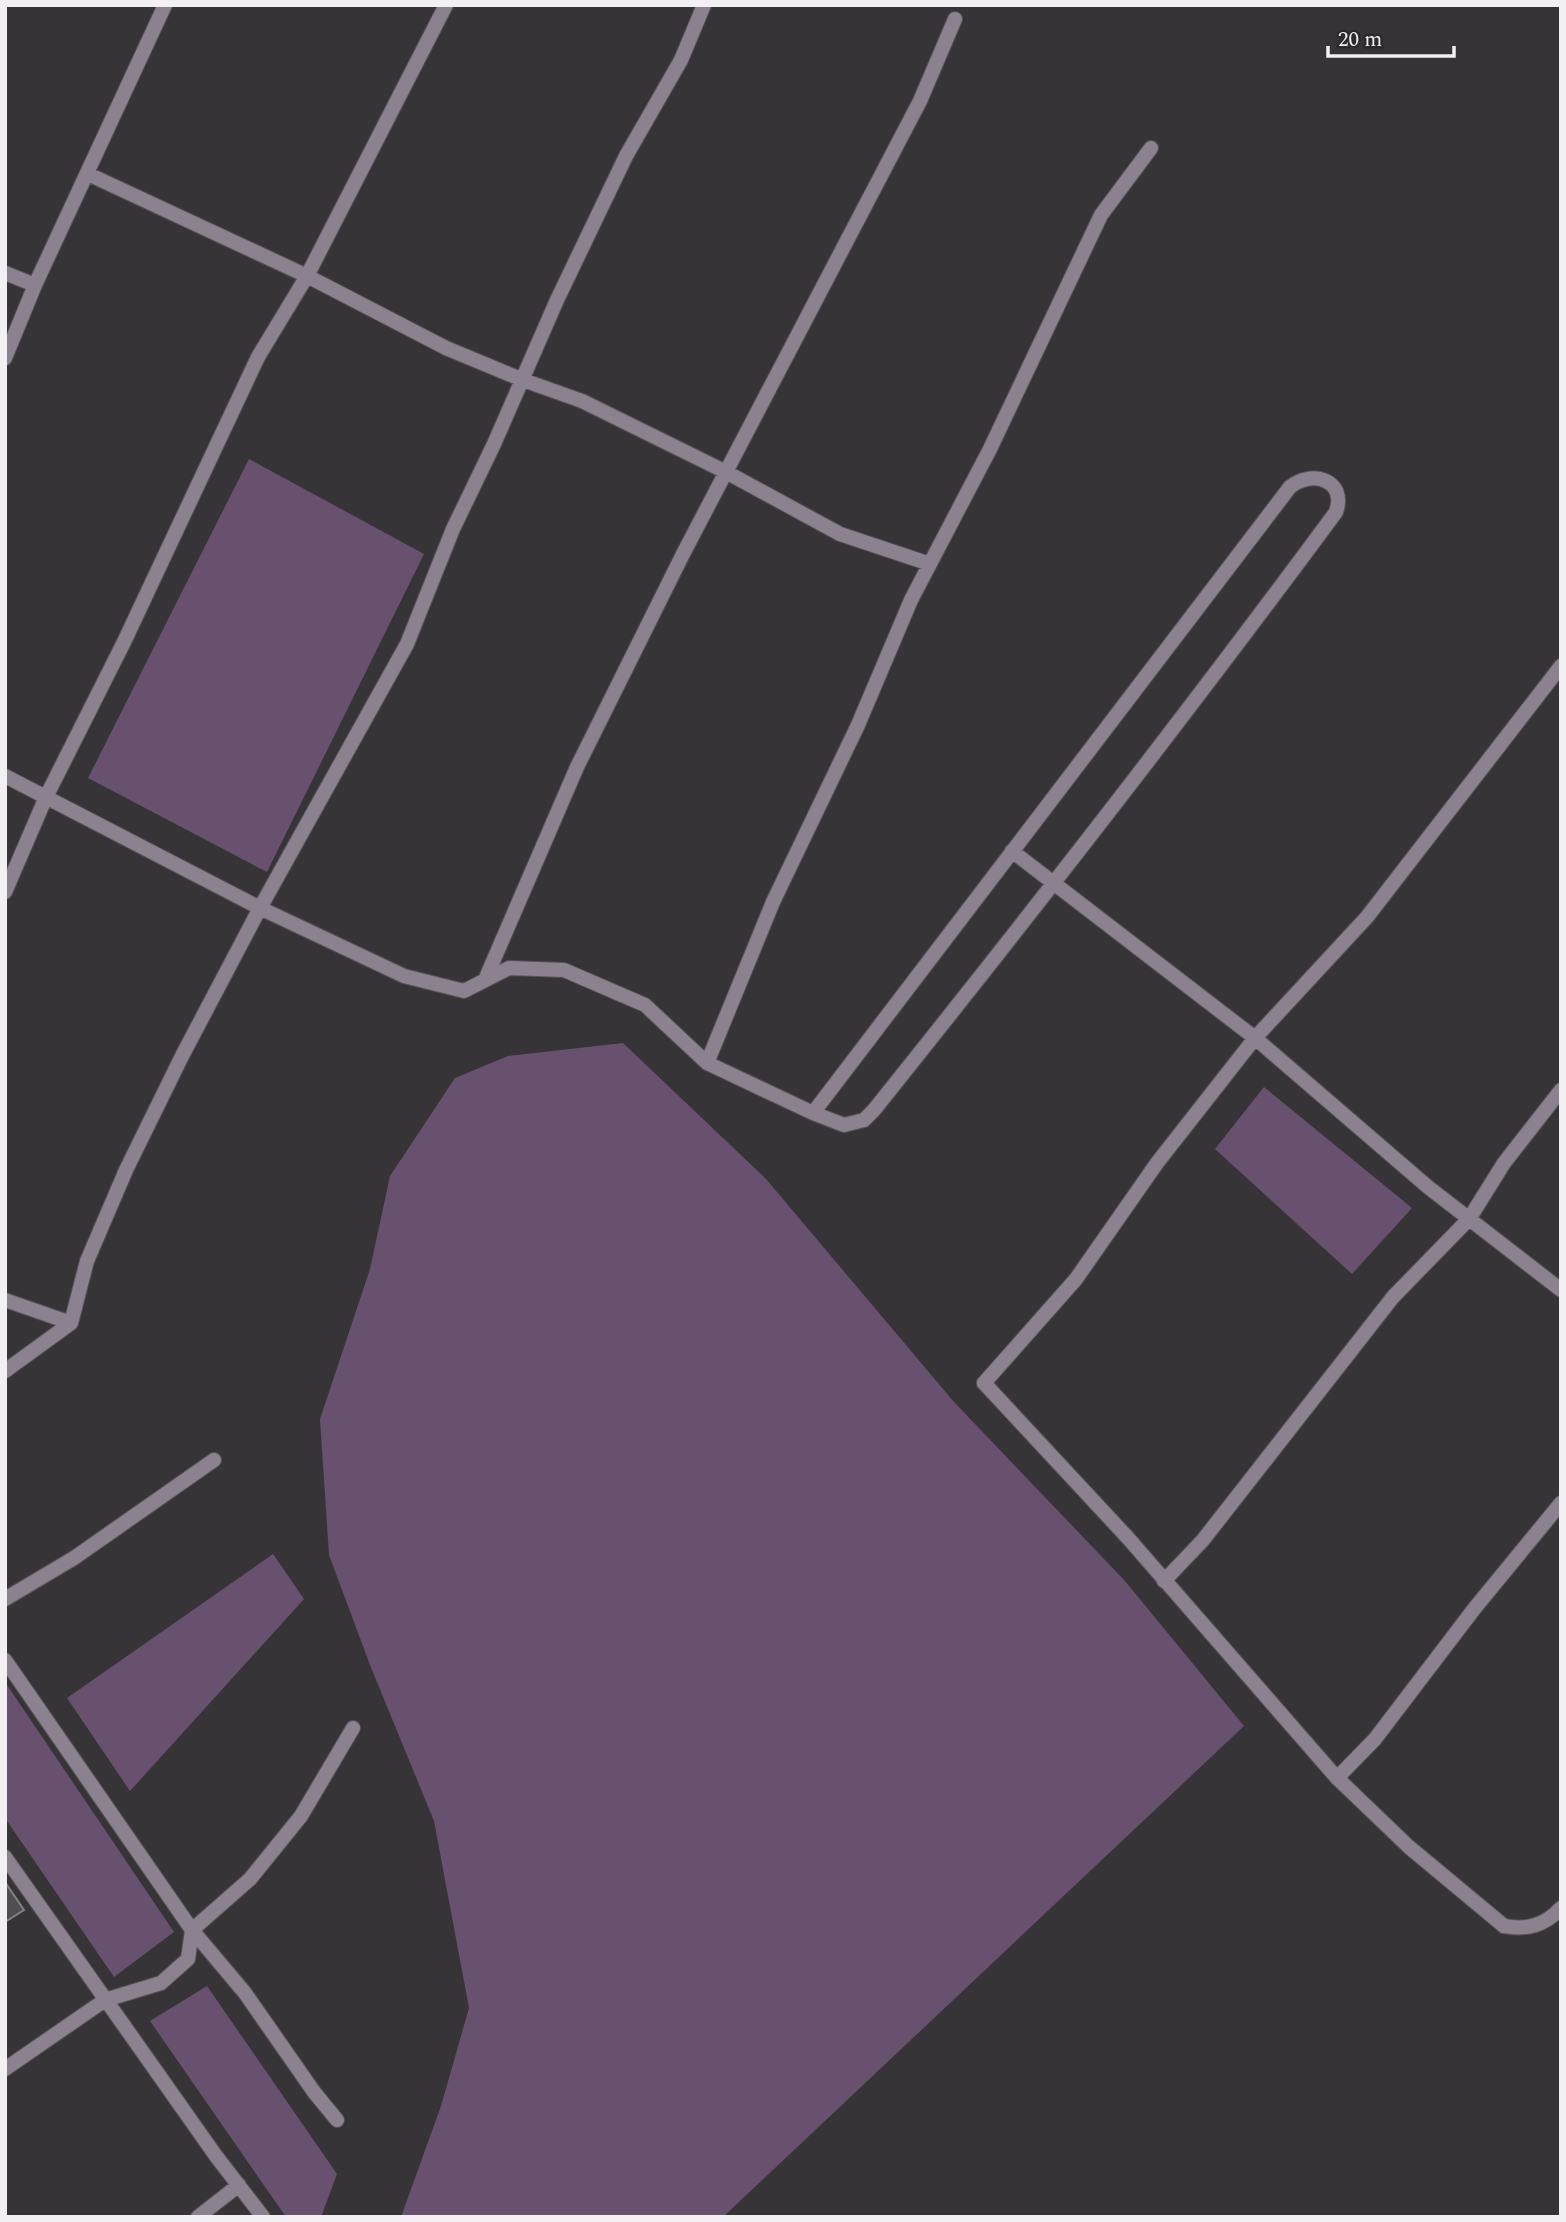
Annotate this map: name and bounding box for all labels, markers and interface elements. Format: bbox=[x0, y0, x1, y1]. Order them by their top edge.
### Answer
scale bar bbox=[1328, 14, 1454, 58]
text: 20 m bbox=[1338, 24, 1382, 56]

